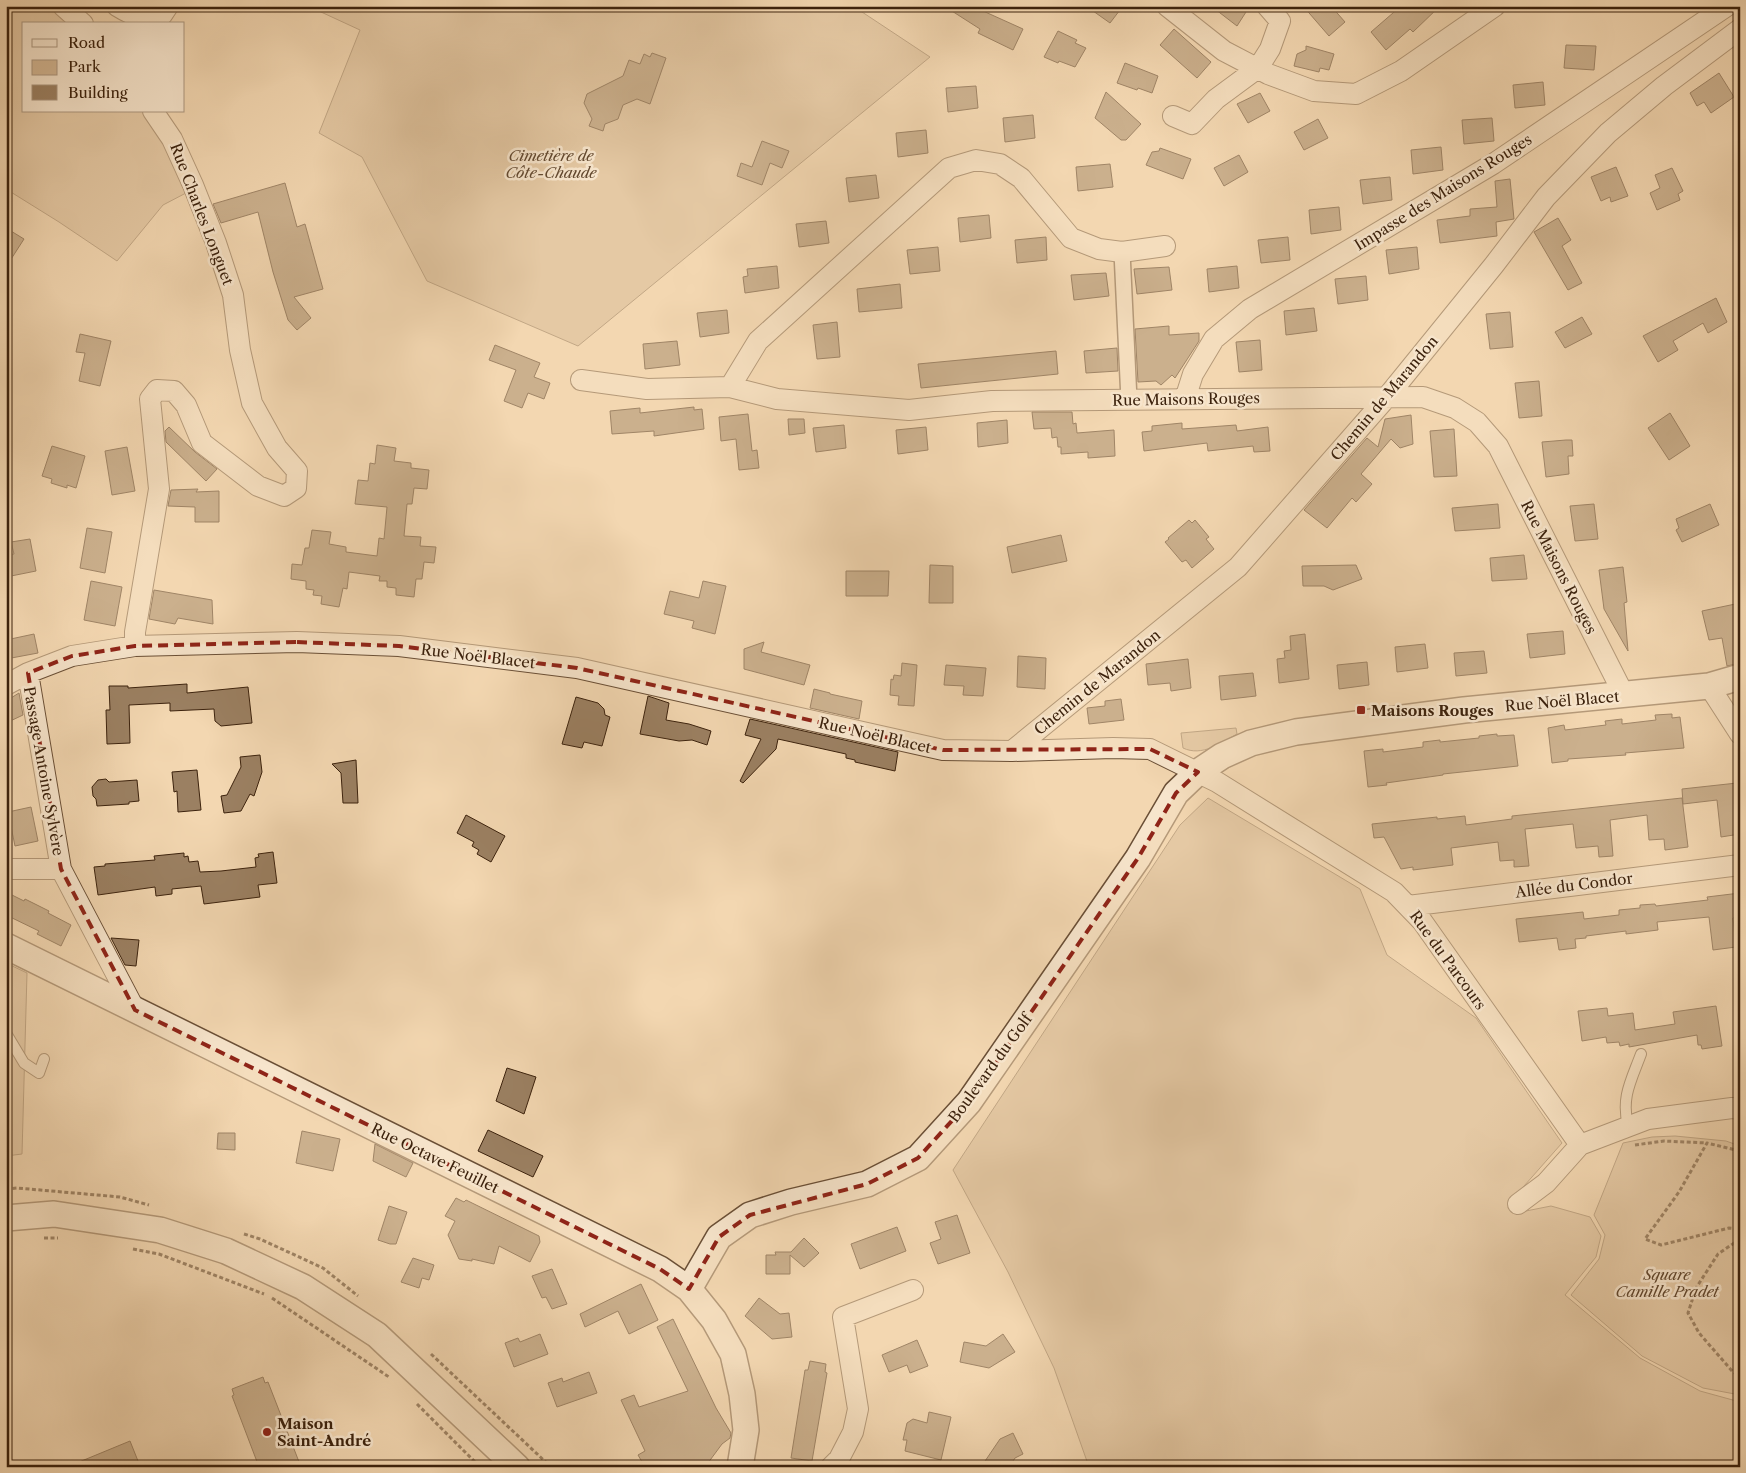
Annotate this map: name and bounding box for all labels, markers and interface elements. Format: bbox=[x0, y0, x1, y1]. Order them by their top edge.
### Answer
legend bbox=[22, 22, 185, 112]
text: Road bbox=[68, 33, 105, 52]
text: Park bbox=[68, 57, 102, 76]
text: Building bbox=[68, 83, 128, 102]
street label: Impasse des Maisons Rouges bbox=[1351, 129, 1535, 255]
street label: Rue Charles Longuet bbox=[166, 140, 238, 288]
park label: Cimetière de Côte-Chaude bbox=[505, 146, 597, 182]
street label: Chemin de Marandon bbox=[1326, 331, 1442, 464]
street label: Rue Maisons Rouges bbox=[1112, 388, 1260, 410]
street label: Rue Maisons Rouges bbox=[1517, 497, 1601, 637]
street label: Chemin de Marandon bbox=[1030, 625, 1164, 739]
street label: Rue Noël Blacet bbox=[420, 640, 537, 673]
street label: Passage Antoine Sylvère bbox=[20, 685, 68, 857]
street label: Rue Noël Blacet bbox=[1504, 686, 1621, 715]
place label: Maisons Rouges bbox=[1371, 701, 1494, 720]
marker: Maisons Rouges bbox=[1355, 704, 1367, 716]
street label: Rue Noël Blacet bbox=[817, 713, 934, 757]
street label: Allée du Condor bbox=[1513, 868, 1634, 902]
street label: Rue du Parcours bbox=[1406, 907, 1490, 1013]
street label: Boulevard du Golf bbox=[944, 1009, 1037, 1126]
street label: Rue Octave Feuillet bbox=[368, 1119, 503, 1197]
park label: Square Camille Pradet bbox=[1615, 1265, 1719, 1301]
place label: Maison Saint-André bbox=[277, 1414, 371, 1450]
marker: Maison Saint-André bbox=[261, 1426, 273, 1438]

